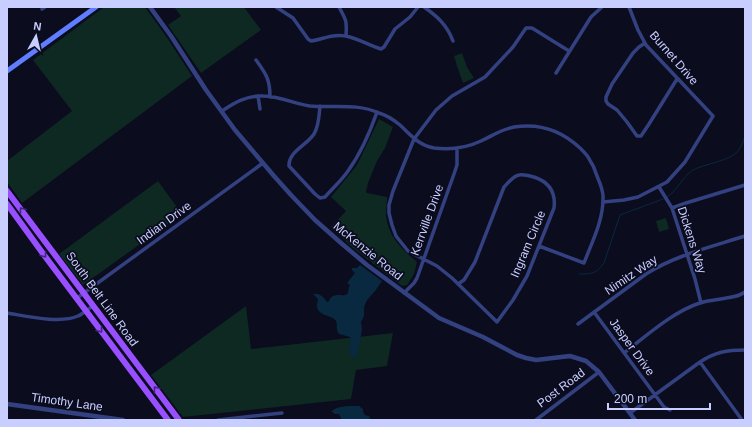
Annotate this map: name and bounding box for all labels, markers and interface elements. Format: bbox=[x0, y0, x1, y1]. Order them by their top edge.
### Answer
north arrow bbox=[16, 16, 56, 56]
text: N bbox=[33, 20, 42, 33]
street label: Burnet Drive bbox=[647, 28, 701, 88]
street label: Kerrville Drive bbox=[408, 182, 446, 257]
street label: Indian Drive bbox=[134, 198, 194, 247]
street label: Dickens Way bbox=[675, 205, 709, 275]
one-way arrow bbox=[20, 208, 27, 215]
street label: Ingram Circle bbox=[508, 208, 549, 280]
street label: McKenzie Road bbox=[331, 219, 405, 283]
street label: South Belt Line Road bbox=[63, 249, 141, 349]
one-way arrow bbox=[39, 251, 47, 258]
street label: Nimitz Way bbox=[602, 252, 660, 298]
street label: Jasper Drive bbox=[607, 316, 658, 379]
one-way arrow bbox=[95, 325, 102, 332]
street label: Post Road bbox=[534, 366, 588, 410]
scale bar bbox=[608, 385, 710, 411]
one-way arrow bbox=[153, 386, 160, 393]
street label: Timothy Lane bbox=[30, 390, 104, 414]
text: 200 m bbox=[614, 392, 647, 406]

